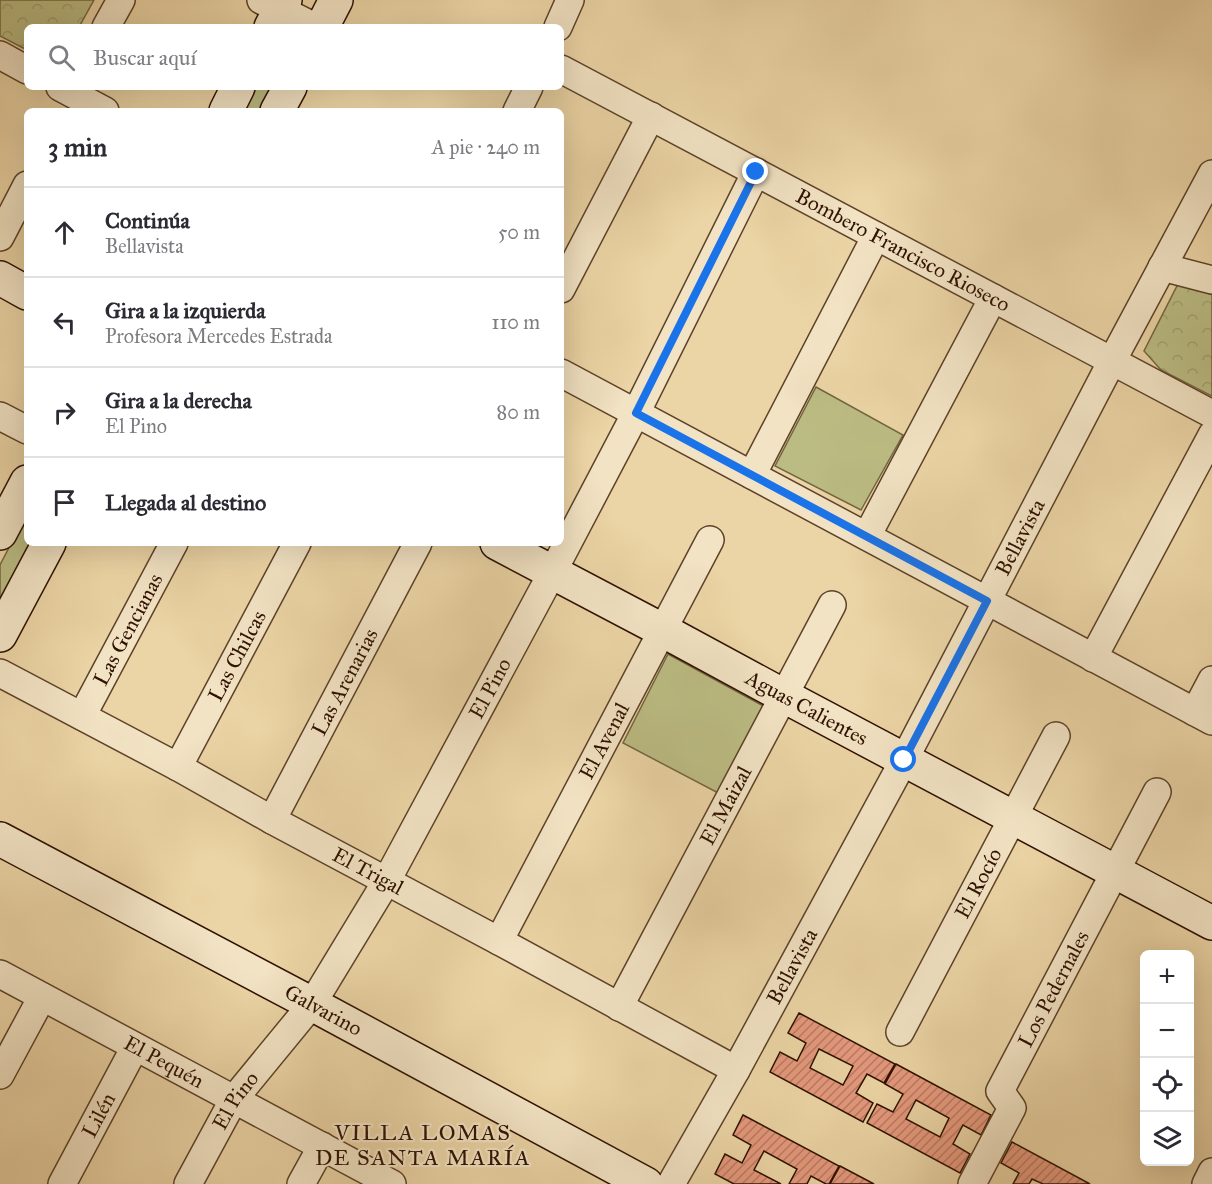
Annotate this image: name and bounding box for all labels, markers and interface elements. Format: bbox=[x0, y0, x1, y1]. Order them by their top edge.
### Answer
search box bbox=[24, 24, 564, 90]
icon: search bbox=[45, 41, 78, 74]
text: Buscar aquí bbox=[93, 44, 196, 71]
text: 3 min bbox=[48, 131, 107, 163]
text: A pie · 240 m bbox=[432, 135, 540, 159]
route end bbox=[742, 158, 768, 184]
street label: Bombero Francisco Rioseco bbox=[791, 183, 1015, 318]
text: Continúa bbox=[105, 207, 190, 234]
icon: ahead bbox=[48, 216, 81, 249]
text: 50 m bbox=[498, 220, 540, 244]
text: Bellavista bbox=[105, 234, 184, 258]
text: Gira a la izquierda bbox=[105, 297, 266, 324]
icon: left bbox=[48, 306, 81, 339]
text: 110 m bbox=[492, 310, 540, 334]
text: Profesora Mercedes Estrada bbox=[105, 324, 333, 348]
text: Gira a la derecha bbox=[105, 387, 252, 414]
icon: right bbox=[48, 396, 81, 429]
text: 80 m bbox=[497, 400, 540, 424]
text: El Pino bbox=[105, 414, 167, 438]
icon: arrive bbox=[48, 486, 81, 519]
text: Llegada al destino bbox=[105, 489, 266, 516]
street label: Bellavista bbox=[989, 495, 1051, 580]
street label: Las Gencianas bbox=[88, 569, 168, 690]
street label: Las Chilcas bbox=[202, 606, 272, 706]
street label: Las Arenarias bbox=[306, 624, 384, 740]
street label: El Pino bbox=[463, 653, 517, 723]
street label: Aguas Calientes bbox=[740, 664, 872, 751]
street label: El Avenal bbox=[573, 698, 635, 784]
route start bbox=[890, 746, 916, 772]
street label: El Maizal bbox=[694, 761, 757, 850]
street label: El Trigal bbox=[328, 842, 408, 901]
street label: El Rocío bbox=[949, 844, 1008, 923]
street label: Bellavista bbox=[761, 924, 823, 1009]
street label: Los Pedernales bbox=[1012, 926, 1095, 1052]
map controls bbox=[1140, 950, 1194, 1166]
button: + bbox=[1140, 950, 1194, 1004]
street label: Galvarino bbox=[280, 979, 367, 1042]
button: − bbox=[1140, 1004, 1194, 1058]
street label: El Pequén bbox=[120, 1030, 208, 1094]
button: locate bbox=[1140, 1058, 1194, 1112]
street label: El Pino bbox=[207, 1066, 264, 1134]
street label: Lilén bbox=[76, 1088, 121, 1142]
button: layers bbox=[1140, 1112, 1194, 1166]
district label: VILLA LOMAS DE SANTA MARÍA bbox=[315, 1119, 531, 1171]

